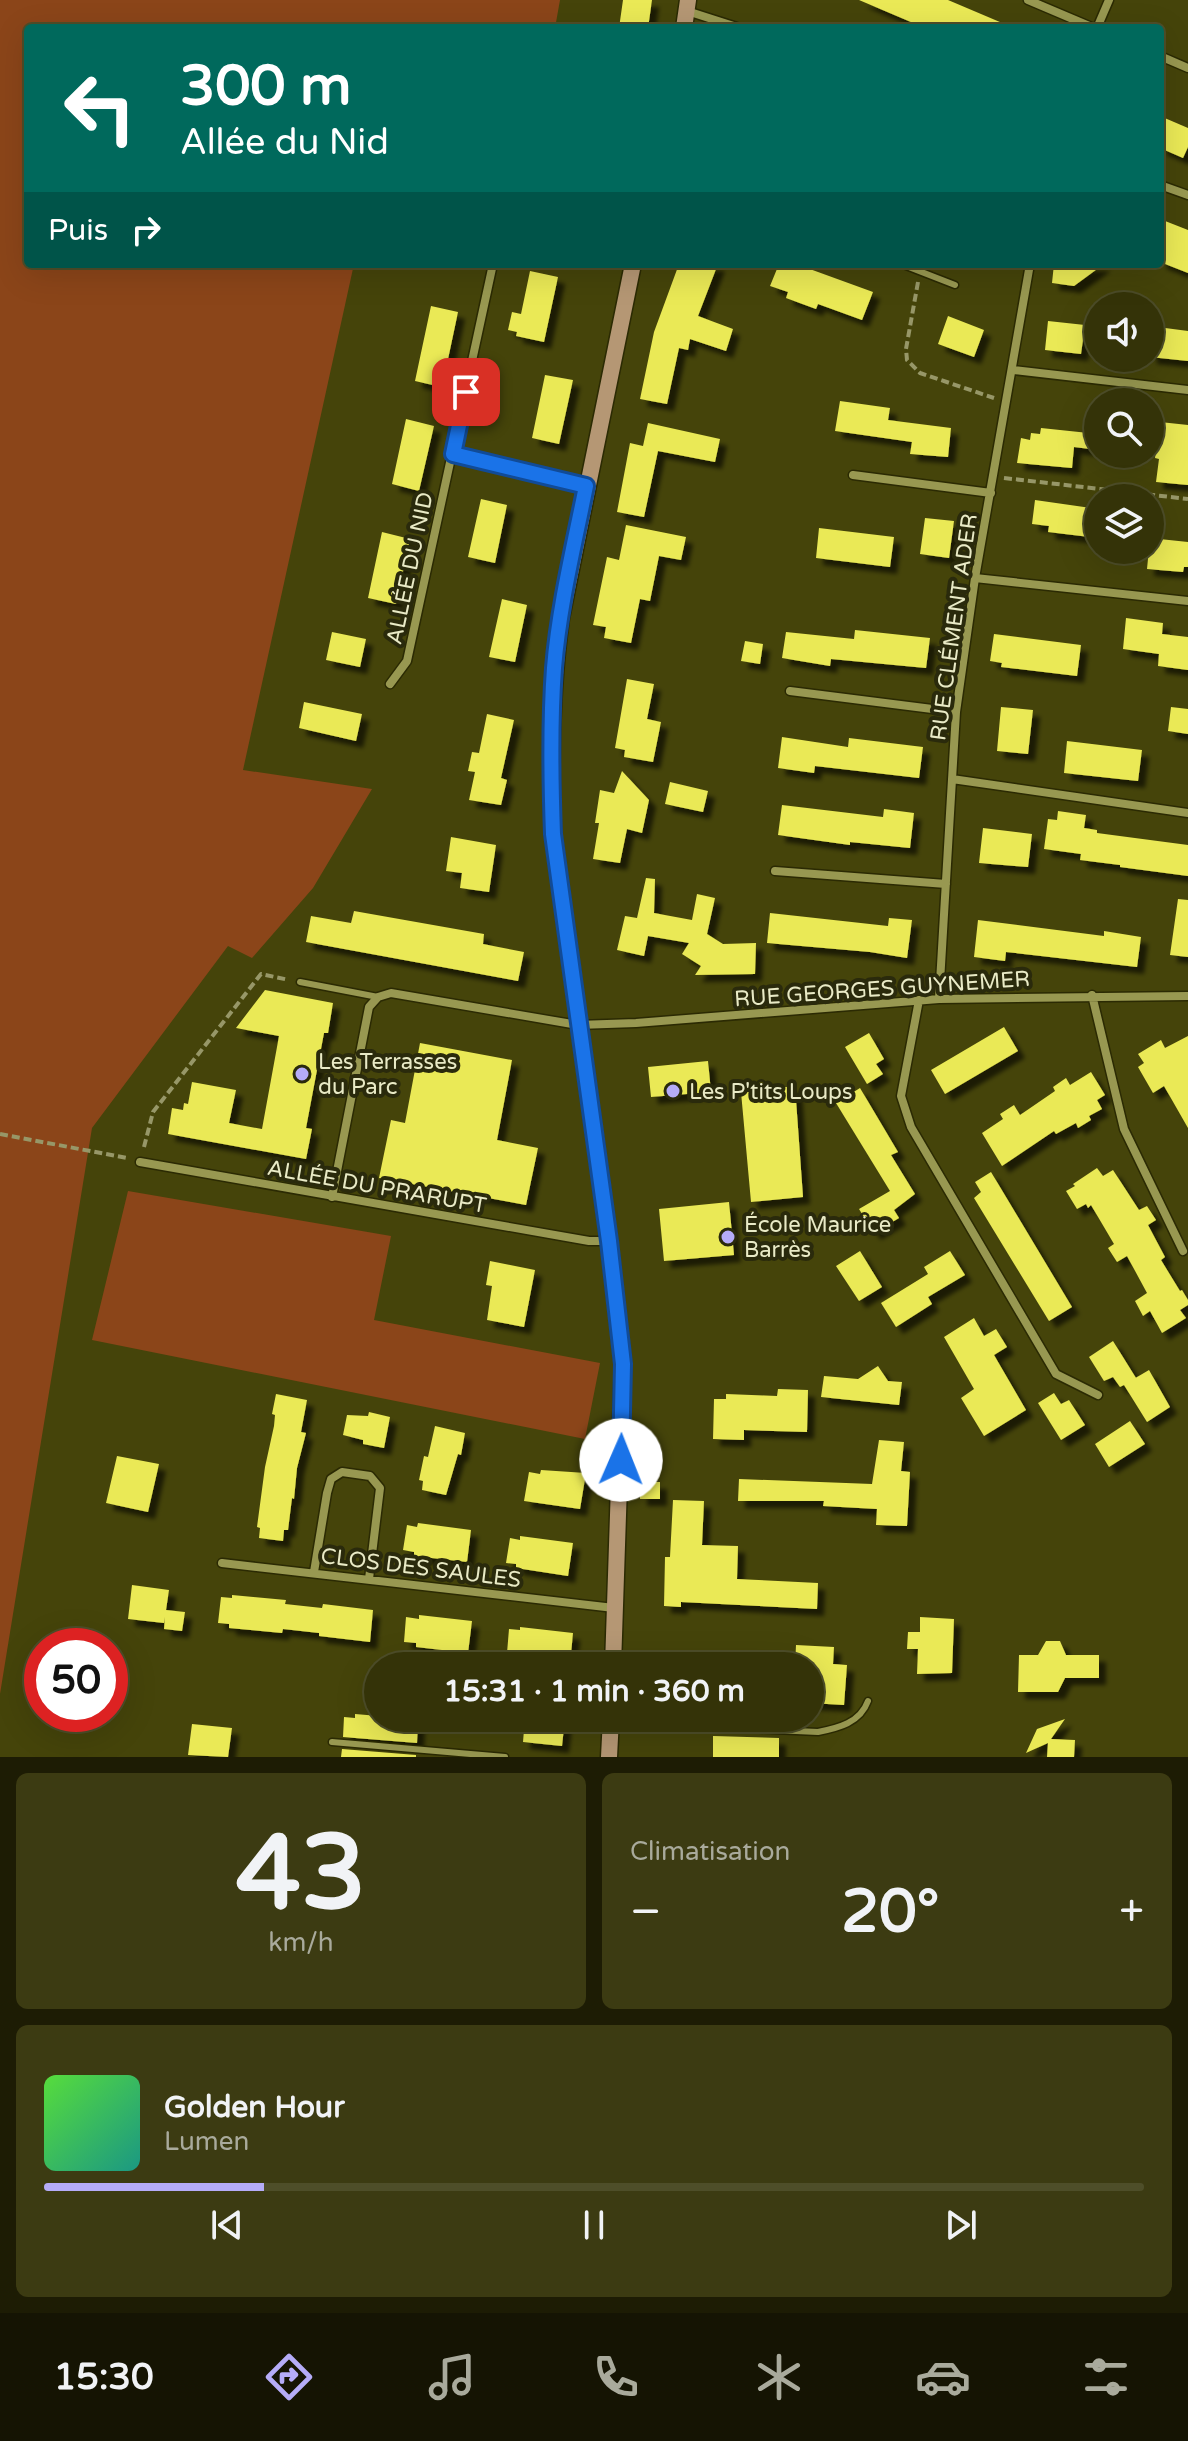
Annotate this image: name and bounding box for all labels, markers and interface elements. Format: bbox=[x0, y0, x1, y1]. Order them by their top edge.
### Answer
text: 300 m bbox=[180, 53, 351, 120]
icon: left bbox=[48, 56, 152, 160]
text: Allée du Nid bbox=[180, 121, 389, 164]
icon: right bbox=[124, 208, 168, 252]
text: Puis bbox=[48, 212, 108, 249]
map controls bbox=[1084, 292, 1164, 564]
button: sound bbox=[1084, 292, 1164, 372]
pin bbox=[432, 358, 500, 426]
icon: arrive bbox=[444, 370, 488, 414]
button: search bbox=[1084, 388, 1164, 468]
button: layers bbox=[1084, 484, 1164, 564]
street label: ALLÉE DU NID bbox=[380, 490, 439, 647]
street label: RUE CLÉMENT ADER bbox=[924, 512, 983, 742]
street label: RUE GEORGES GUYNEMER bbox=[733, 966, 1031, 1012]
place label: Les Terrasses du Parc bbox=[318, 1049, 457, 1100]
marker: Les Terrasses du Parc bbox=[293, 1065, 311, 1083]
place label: Les P'tits Loups bbox=[689, 1079, 853, 1105]
marker: Les P'tits Loups bbox=[664, 1082, 682, 1100]
street label: ALLÉE DU PRARUPT bbox=[265, 1154, 489, 1219]
place label: École Maurice Barrès bbox=[744, 1211, 891, 1263]
marker: École Maurice Barrès bbox=[719, 1228, 737, 1246]
position arrow bbox=[579, 1418, 663, 1502]
street label: CLOS DES SAULES bbox=[319, 1543, 522, 1593]
speed limit sign: 50 bbox=[24, 1628, 128, 1732]
text: 15:31 · 1 min · 360 m bbox=[443, 1673, 745, 1710]
text: 43 bbox=[236, 1812, 366, 1937]
text: Climatisation bbox=[630, 1836, 790, 1867]
text: 20° bbox=[841, 1876, 939, 1948]
text: − bbox=[630, 1886, 661, 1939]
text: + bbox=[1119, 1886, 1144, 1939]
text: km/h bbox=[268, 1927, 334, 1958]
text: Golden Hour bbox=[164, 2089, 345, 2126]
text: Lumen bbox=[164, 2126, 249, 2157]
icon: previous bbox=[205, 2203, 249, 2247]
icon: pause bbox=[572, 2203, 616, 2247]
icon: next bbox=[939, 2203, 983, 2247]
icon: directions bbox=[261, 2349, 317, 2405]
icon: music bbox=[424, 2349, 480, 2405]
icon: phone bbox=[588, 2349, 644, 2405]
icon: climate bbox=[751, 2349, 807, 2405]
icon: car bbox=[915, 2349, 971, 2405]
icon: filters bbox=[1078, 2349, 1134, 2405]
text: 15:30 bbox=[54, 2356, 154, 2399]

